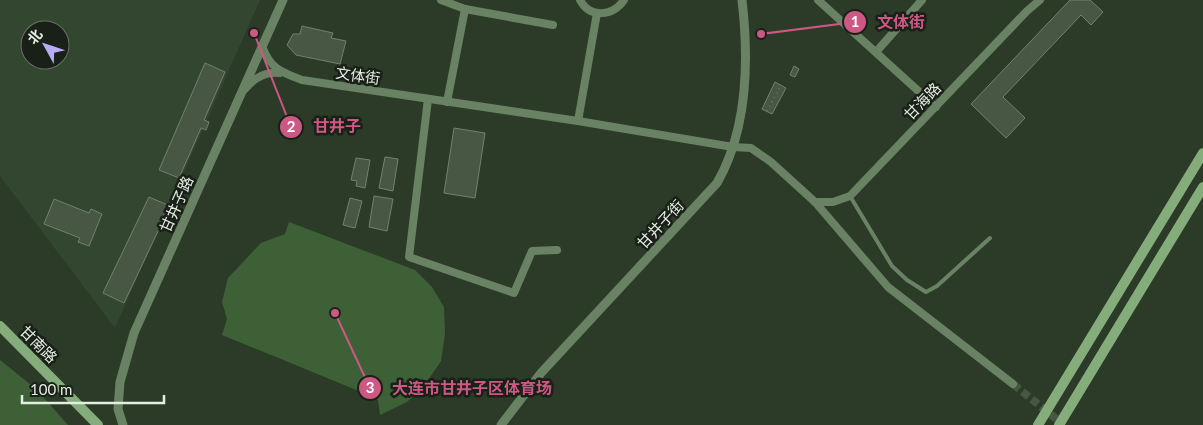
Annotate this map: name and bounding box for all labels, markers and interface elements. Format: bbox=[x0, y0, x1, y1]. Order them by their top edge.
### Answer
callout: 文体街 bbox=[842, 7, 935, 38]
text: 1 bbox=[851, 12, 859, 30]
text: 文体街 bbox=[877, 12, 925, 31]
north arrow bbox=[20, 20, 70, 70]
text: 北 bbox=[24, 25, 46, 47]
street label: 文体街 bbox=[334, 63, 382, 87]
street label: 甘海路 bbox=[900, 79, 944, 123]
callout: 甘井子 bbox=[278, 111, 371, 142]
text: 甘井子 bbox=[313, 116, 361, 135]
text: 2 bbox=[287, 117, 296, 135]
street label: 甘井子路 bbox=[156, 173, 196, 235]
street label: 甘井子街 bbox=[633, 196, 687, 252]
street label: 甘南路 bbox=[17, 322, 61, 366]
scale bar bbox=[22, 372, 165, 404]
callout: 大连市甘井子区体育场 bbox=[357, 373, 562, 404]
text: 3 bbox=[366, 378, 374, 396]
text: 大连市甘井子区体育场 bbox=[392, 378, 552, 397]
text: 100 m bbox=[30, 380, 72, 398]

